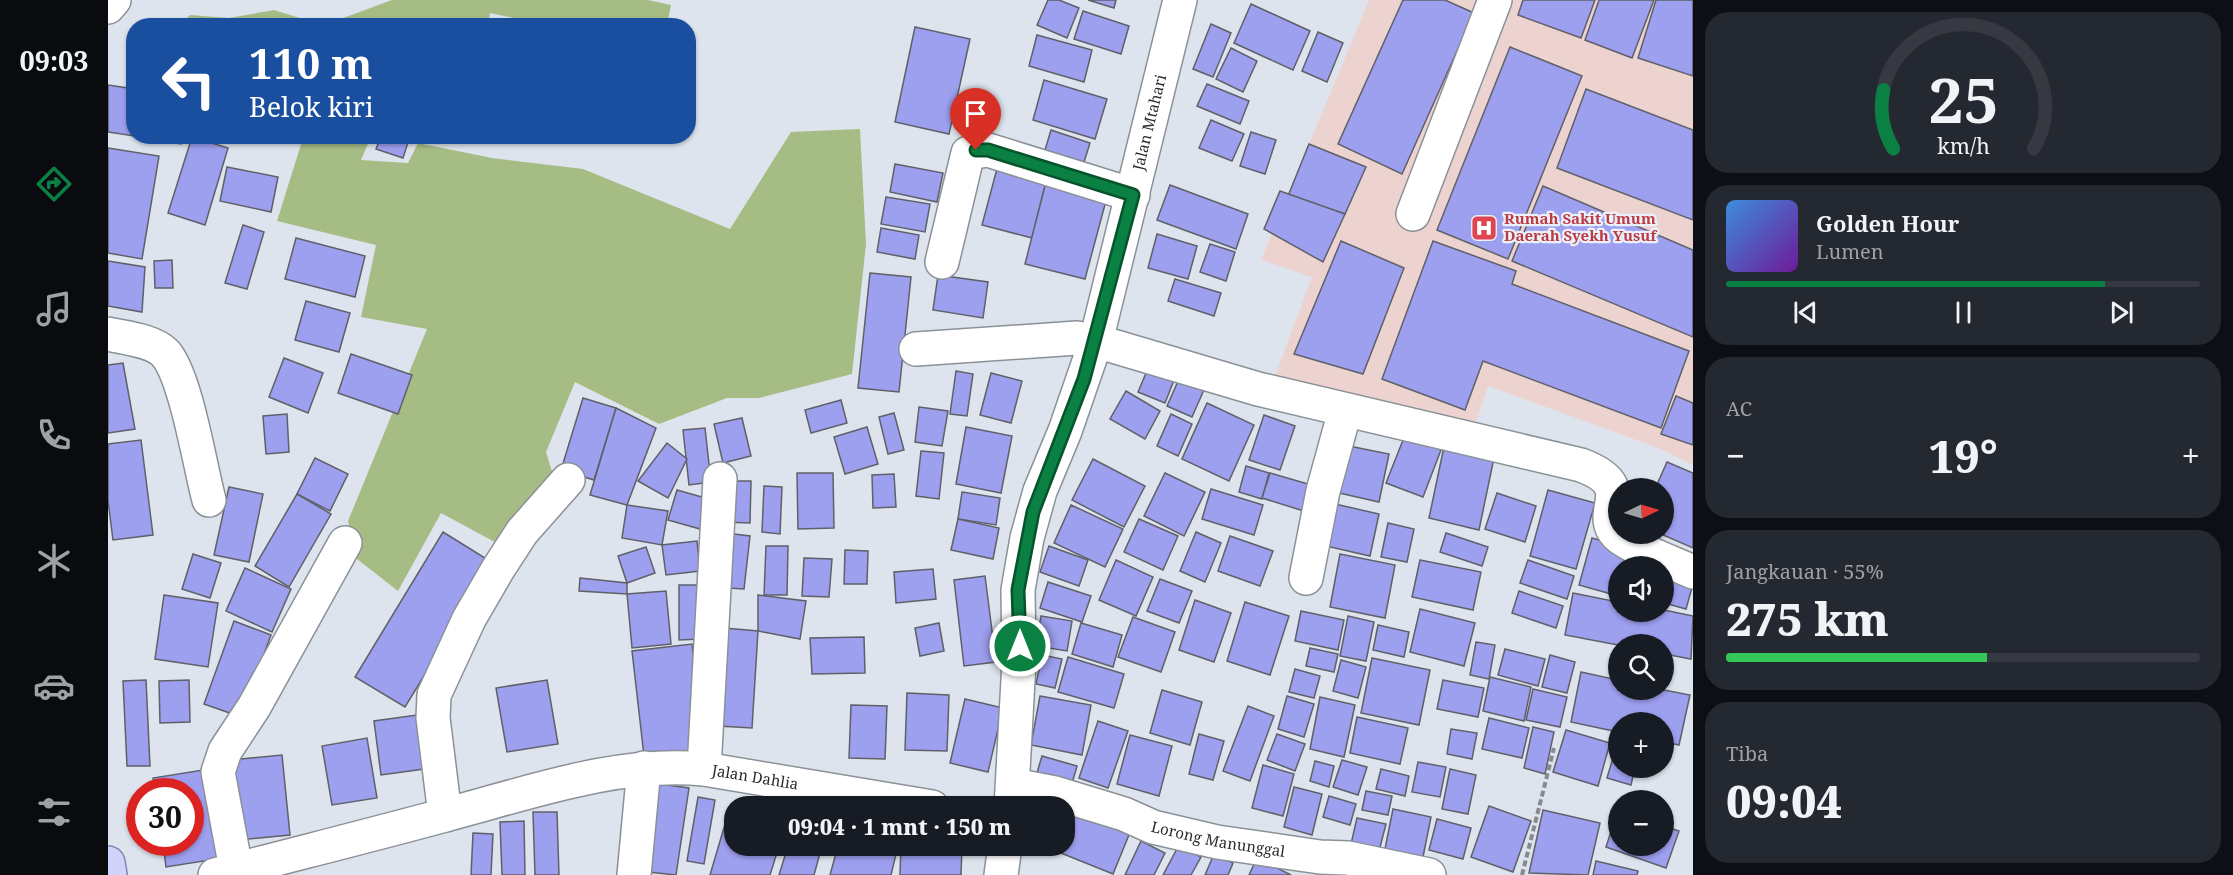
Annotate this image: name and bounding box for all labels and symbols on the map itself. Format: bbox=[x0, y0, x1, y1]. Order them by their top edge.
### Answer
street label: Jalan Mtahari bbox=[1127, 72, 1170, 173]
pin bbox=[950, 88, 1001, 150]
place label: Rumah Sakit Umum Daerah Syekh Yusuf bbox=[1504, 208, 1658, 245]
hospital icon: Rumah Sakit Umum Daerah Syekh Yusuf bbox=[1469, 213, 1499, 243]
north arrow bbox=[1608, 478, 1674, 544]
position arrow bbox=[988, 614, 1052, 678]
street label: Jalan Dahlia bbox=[709, 759, 800, 794]
speed limit sign: 30 bbox=[126, 778, 204, 856]
street label: Lorong Manunggal bbox=[1149, 816, 1287, 861]

